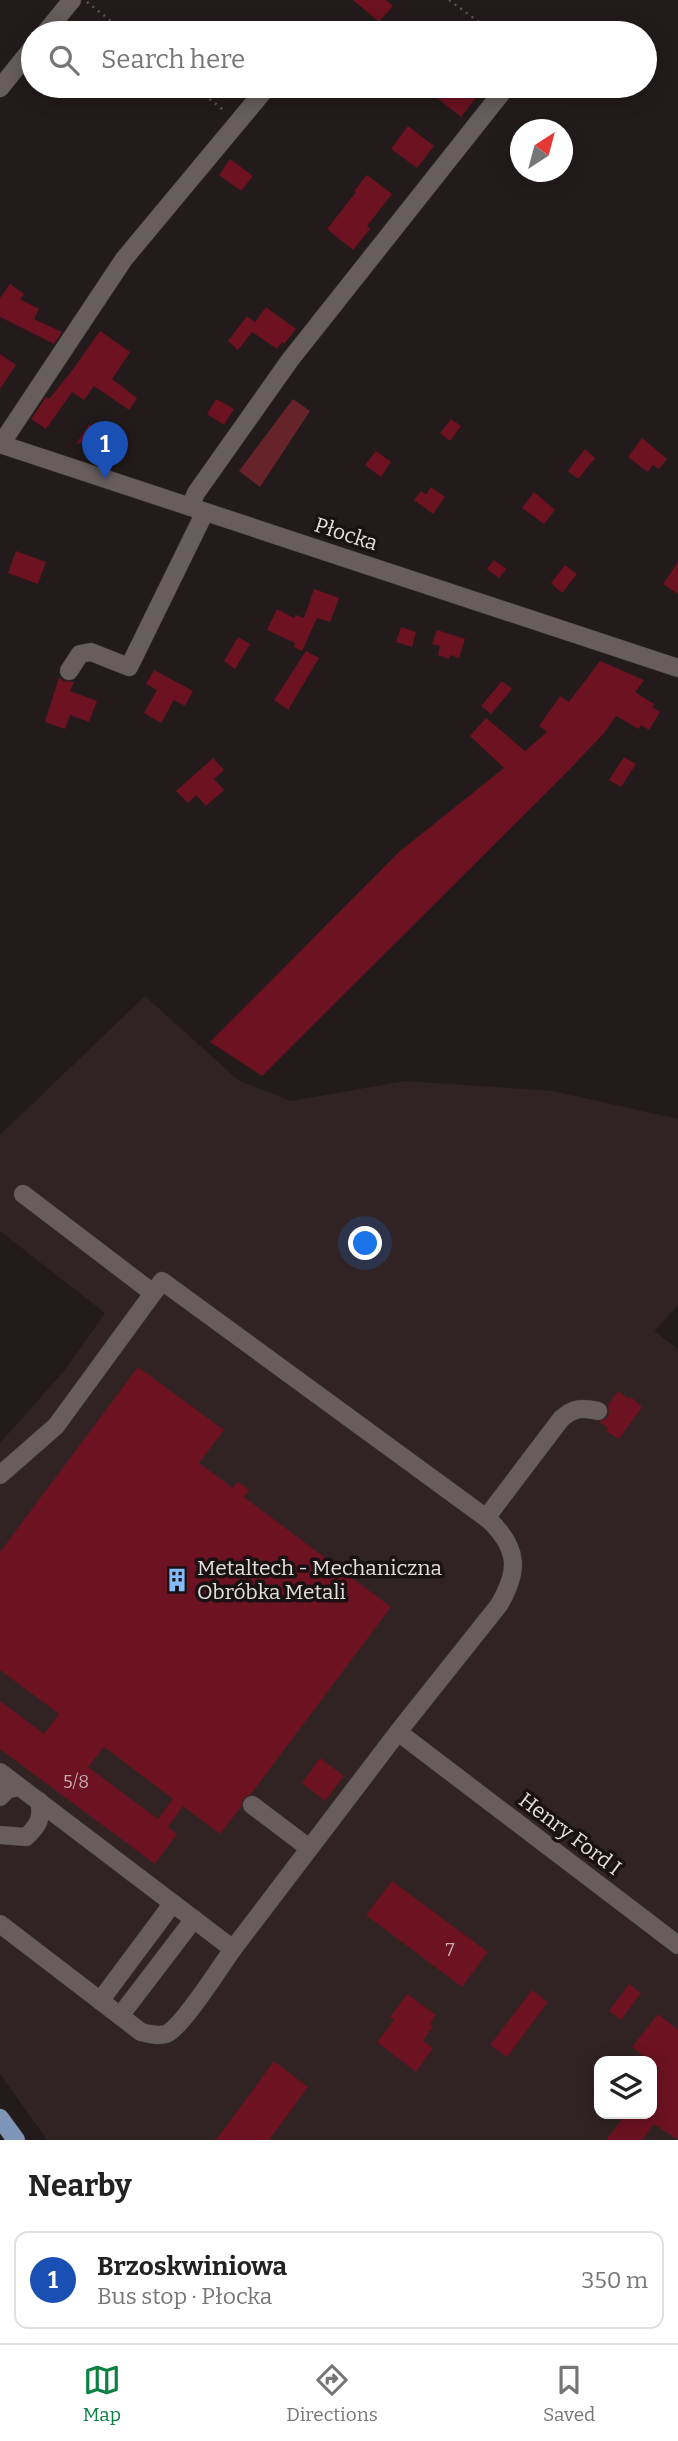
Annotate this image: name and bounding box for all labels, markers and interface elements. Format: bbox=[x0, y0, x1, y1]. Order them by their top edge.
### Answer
search box bbox=[21, 21, 657, 98]
icon: search bbox=[45, 41, 83, 79]
text: Search here bbox=[101, 44, 245, 75]
north arrow bbox=[510, 119, 573, 182]
pin: 1 bbox=[82, 421, 128, 479]
street label: Płocka bbox=[311, 512, 381, 557]
your location bbox=[348, 1226, 382, 1260]
place label: Metaltech - Mechaniczna Obróbka Metali bbox=[197, 1555, 443, 1605]
building icon: Metaltech - Mechaniczna Obróbka Metali bbox=[163, 1566, 191, 1594]
house number: 5/8 bbox=[63, 1771, 89, 1793]
street label: Henry Ford I bbox=[514, 1787, 626, 1881]
house number: 7 bbox=[445, 1939, 455, 1961]
map controls bbox=[594, 2056, 657, 2119]
button: layers bbox=[594, 2056, 657, 2119]
text: Nearby bbox=[28, 2168, 132, 2204]
text: Brzoskwiniowa bbox=[97, 2251, 287, 2282]
text: 1 bbox=[48, 2266, 58, 2294]
text: 350 m bbox=[581, 2266, 648, 2294]
text: Bus stop · Płocka bbox=[97, 2282, 272, 2310]
tab: Map bbox=[83, 2361, 121, 2426]
tab: Directions bbox=[286, 2361, 378, 2426]
tab: Saved bbox=[543, 2361, 595, 2426]

